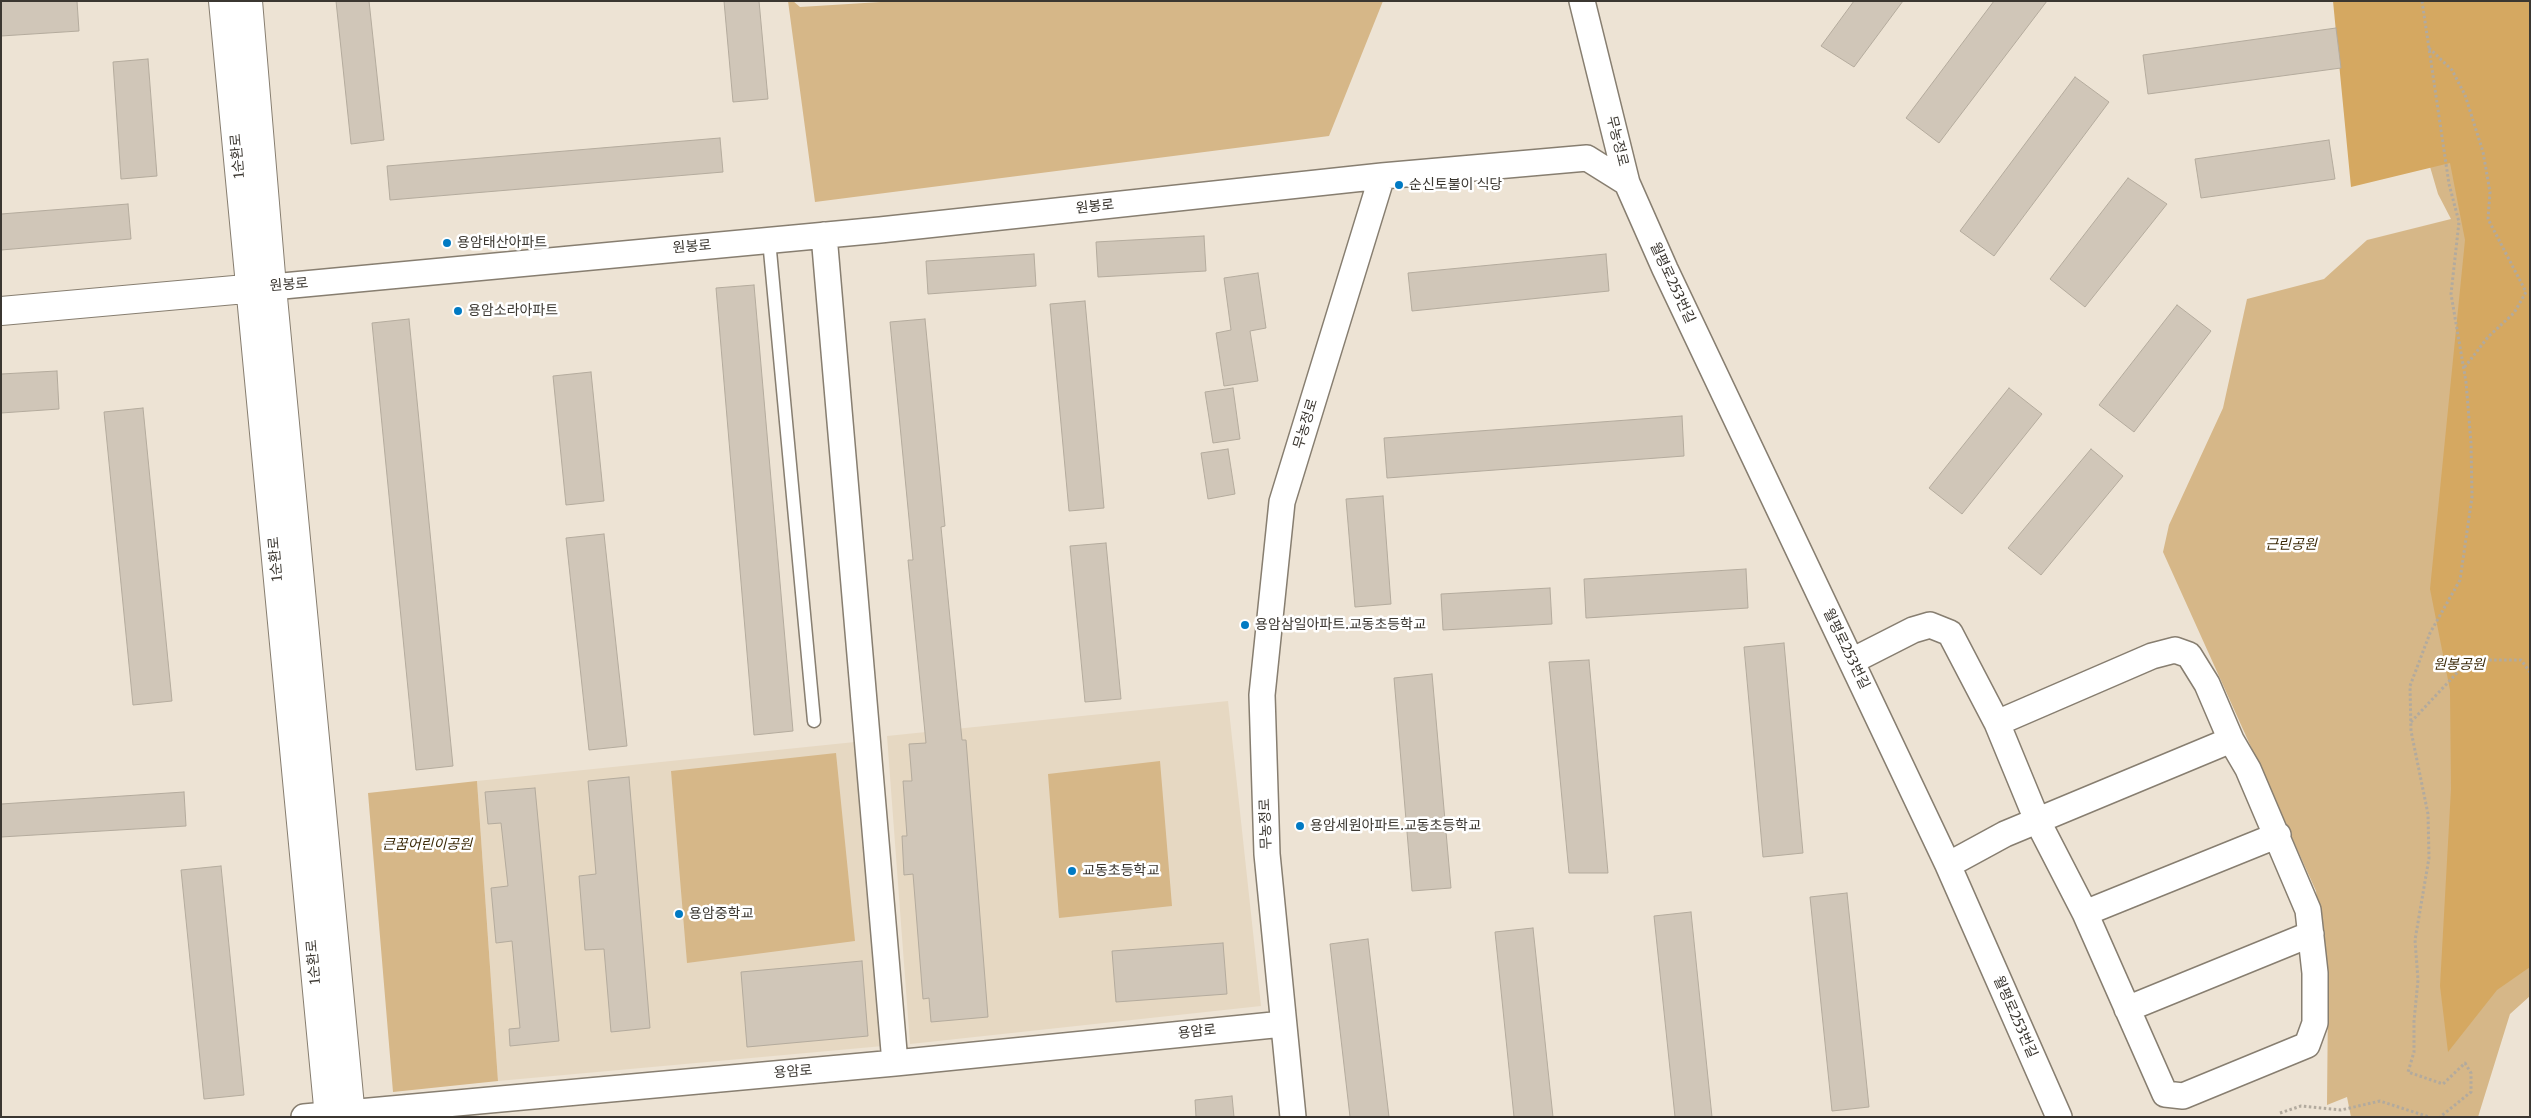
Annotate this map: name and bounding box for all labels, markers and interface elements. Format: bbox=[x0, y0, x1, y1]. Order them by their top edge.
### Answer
street label: 무농정로 bbox=[1603, 114, 1631, 168]
street label: 1순환로 bbox=[228, 133, 248, 179]
place label: 순신토불이 식당 bbox=[1409, 177, 1502, 193]
marker: 순신토불이 식당 bbox=[1393, 179, 1405, 191]
street label: 원봉로 bbox=[1075, 197, 1115, 217]
place label: 용암태산아파트 bbox=[457, 235, 547, 251]
marker: 용암태산아파트 bbox=[441, 237, 453, 249]
street label: 원봉로 bbox=[672, 237, 712, 257]
street label: 월평로253번길 bbox=[1646, 240, 1698, 326]
street label: 원봉로 bbox=[269, 275, 309, 295]
place label: 용암소라아파트 bbox=[468, 303, 558, 319]
marker: 용암소라아파트 bbox=[452, 305, 464, 317]
street label: 무농정로 bbox=[1290, 397, 1322, 451]
street label: 1순환로 bbox=[266, 536, 286, 582]
park label: 근린공원 bbox=[2265, 537, 2317, 553]
street label: 월평로253번길 bbox=[1819, 606, 1873, 692]
place label: 용암삼일아파트.교동초등학교 bbox=[1255, 617, 1426, 633]
marker: 용암삼일아파트.교동초등학교 bbox=[1239, 619, 1251, 631]
park label: 원봉공원 bbox=[2433, 657, 2485, 673]
street label: 무농정로 bbox=[1257, 798, 1275, 850]
place label: 용암세원아파트.교동초등학교 bbox=[1310, 818, 1481, 834]
marker: 용암세원아파트.교동초등학교 bbox=[1294, 820, 1306, 832]
park label: 큰꿈어린이공원 bbox=[382, 837, 472, 853]
place label: 교동초등학교 bbox=[1082, 863, 1159, 879]
marker: 교동초등학교 bbox=[1066, 865, 1078, 877]
place label: 용암중학교 bbox=[689, 906, 753, 922]
marker: 용암중학교 bbox=[673, 908, 685, 920]
street label: 1순환로 bbox=[304, 939, 324, 985]
street label: 월평로253번길 bbox=[1989, 974, 2041, 1060]
street label: 용암로 bbox=[1177, 1022, 1217, 1042]
street label: 용암로 bbox=[773, 1062, 813, 1082]

